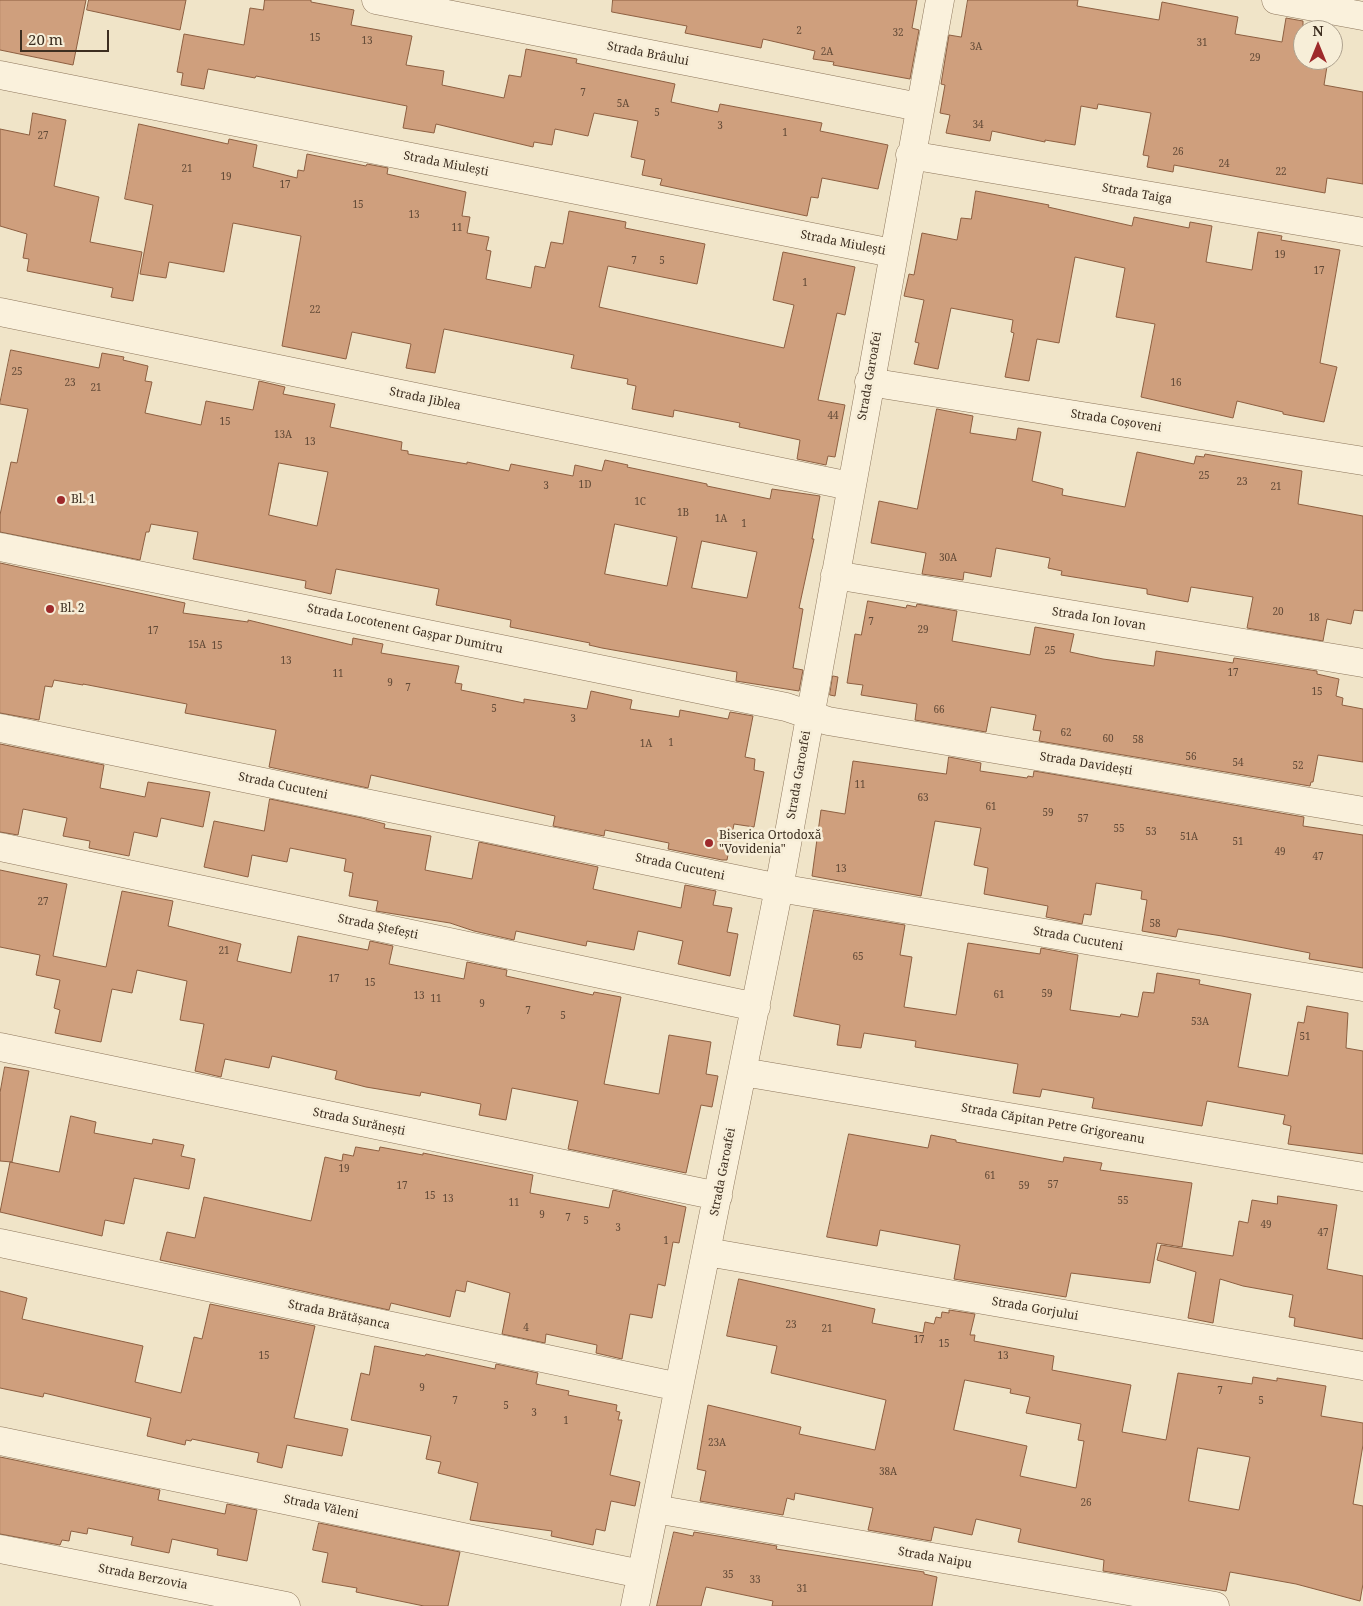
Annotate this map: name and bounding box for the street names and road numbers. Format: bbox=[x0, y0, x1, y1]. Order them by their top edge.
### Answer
street label: Strada Brâului bbox=[606, 39, 690, 69]
street label: Strada Miulești bbox=[402, 149, 490, 179]
street label: Strada Taiga bbox=[1101, 181, 1173, 207]
street label: Strada Miulești bbox=[799, 228, 887, 258]
street label: Strada Garoafei bbox=[855, 331, 885, 421]
street label: Strada Jiblea bbox=[388, 384, 462, 414]
street label: Strada Coșoveni bbox=[1070, 407, 1162, 435]
street label: Strada Locotenent Gașpar Dumitru bbox=[306, 601, 504, 657]
street label: Strada Ion Iovan bbox=[1051, 604, 1147, 634]
street label: Strada Garoafei bbox=[784, 730, 814, 820]
street label: Strada Davidești bbox=[1039, 750, 1133, 778]
street label: Strada Cucuteni bbox=[237, 770, 329, 802]
street label: Strada Cucuteni bbox=[634, 851, 726, 883]
street label: Strada Ștefești bbox=[337, 911, 419, 943]
street label: Strada Cucuteni bbox=[1032, 924, 1124, 954]
street label: Strada Căpitan Petre Grigoreanu bbox=[960, 1101, 1146, 1147]
street label: Strada Surănești bbox=[311, 1105, 407, 1139]
street label: Strada Garoafei bbox=[707, 1127, 739, 1217]
street label: Strada Gorjului bbox=[991, 1294, 1079, 1324]
street label: Strada Brătășanca bbox=[287, 1297, 391, 1333]
street label: Strada Văleni bbox=[282, 1492, 360, 1522]
street label: Strada Naipu bbox=[897, 1544, 973, 1572]
street label: Strada Berzovia bbox=[97, 1561, 189, 1593]

